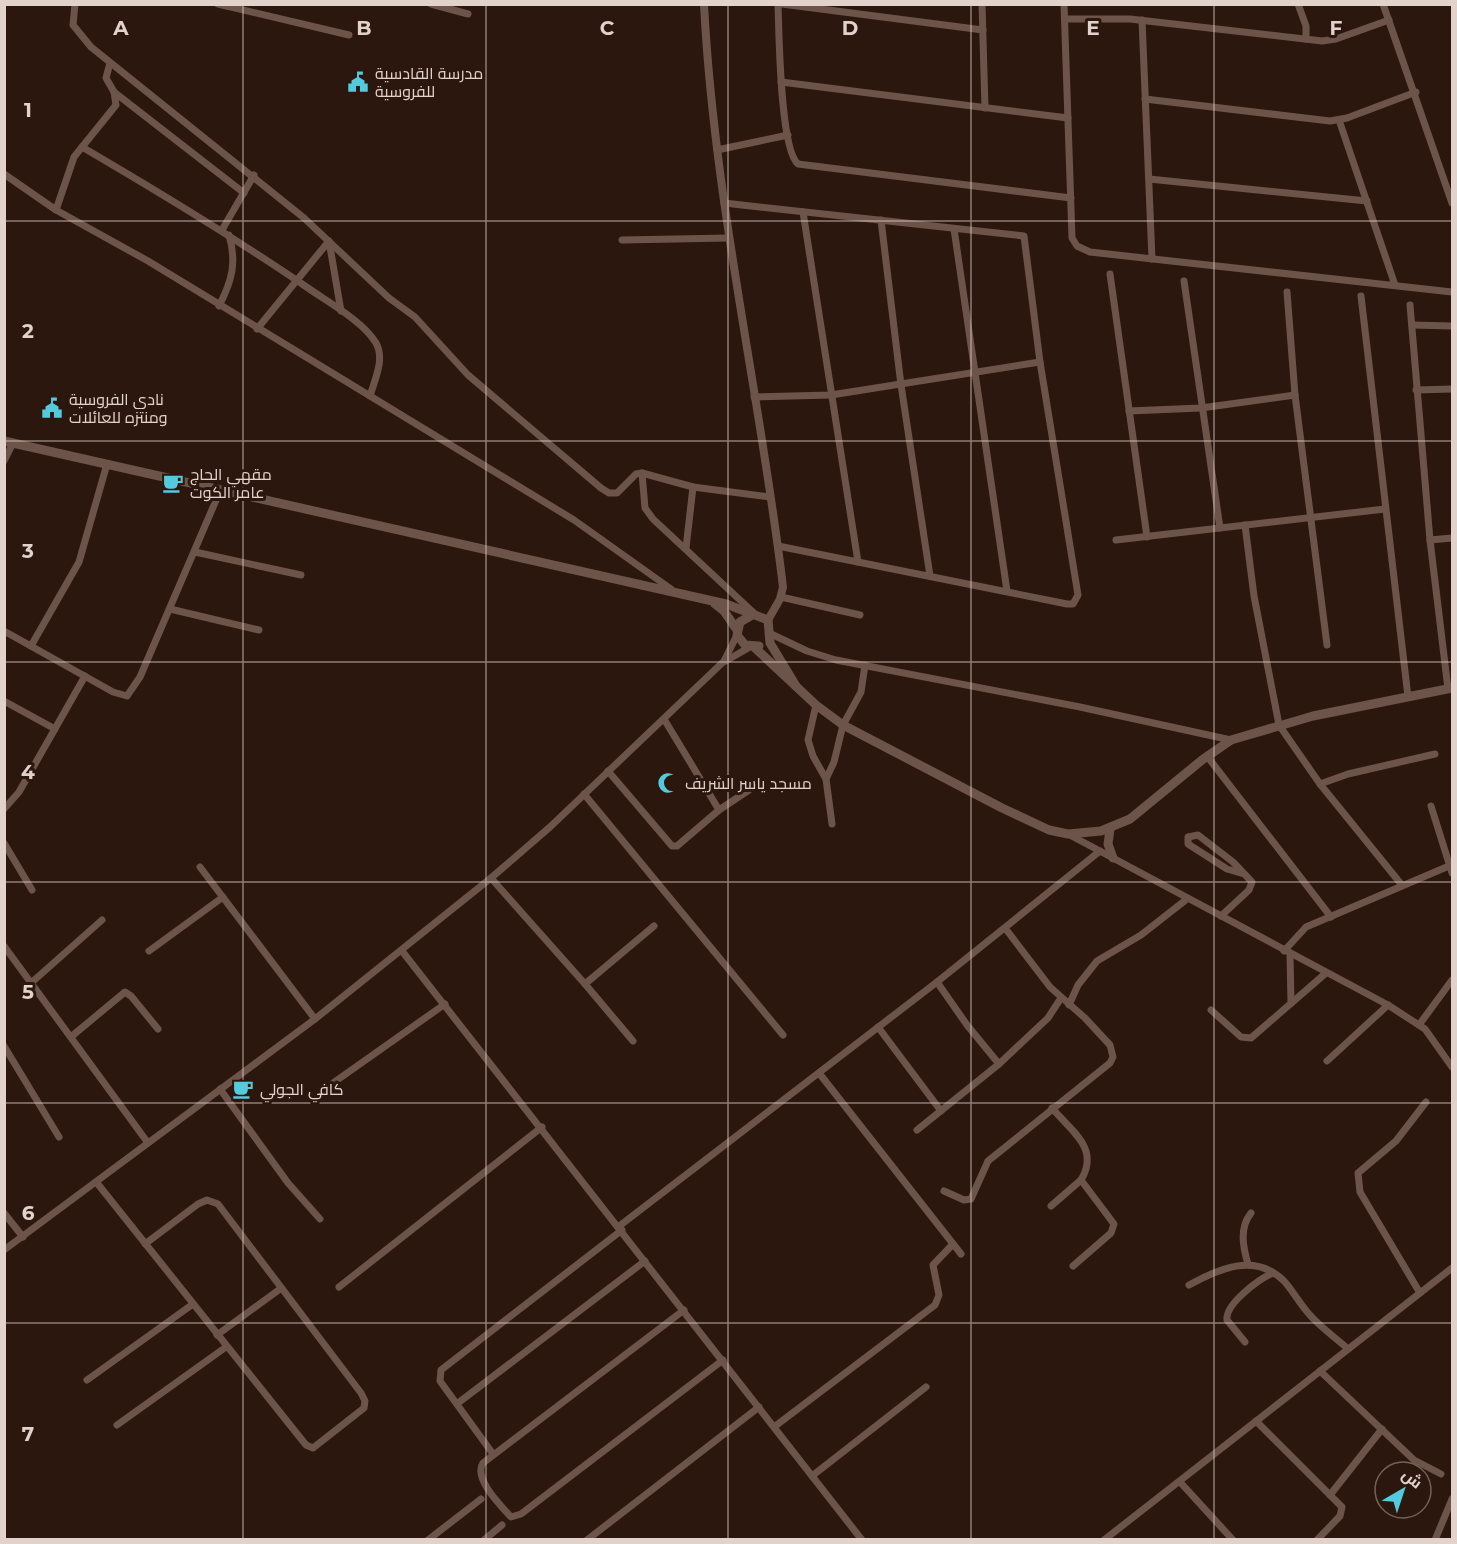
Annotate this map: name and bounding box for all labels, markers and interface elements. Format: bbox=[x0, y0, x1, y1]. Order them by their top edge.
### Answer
text: A bbox=[112, 16, 129, 40]
text: B bbox=[356, 16, 372, 40]
text: C bbox=[600, 16, 615, 40]
text: D bbox=[842, 16, 858, 40]
text: E bbox=[1086, 16, 1100, 40]
text: F bbox=[1330, 16, 1343, 40]
place label: مدرسة القادسية للفروسية bbox=[375, 64, 483, 101]
public building icon: مدرسة القادسية للفروسية bbox=[346, 70, 370, 94]
text: 1 bbox=[24, 98, 32, 122]
text: 2 bbox=[22, 319, 34, 343]
place label: نادي الفروسية ومنتزه للعائلات bbox=[69, 390, 168, 427]
public building icon: نادي الفروسية ومنتزه للعائلات bbox=[40, 396, 64, 420]
place label: مقهي الحاج عامر الكوت bbox=[190, 465, 272, 502]
cafe icon: مقهي الحاج عامر الكوت bbox=[161, 471, 185, 495]
text: 3 bbox=[21, 539, 34, 563]
text: 4 bbox=[21, 760, 35, 784]
mosque icon: مسجد ياسر الشريف bbox=[656, 771, 680, 795]
place label: مسجد ياسر الشريف bbox=[685, 774, 812, 793]
text: 5 bbox=[22, 980, 34, 1004]
cafe icon: كافي الجولي bbox=[231, 1077, 255, 1101]
place label: كافي الجولي bbox=[260, 1080, 344, 1103]
text: 6 bbox=[22, 1201, 35, 1225]
text: 7 bbox=[22, 1422, 34, 1446]
north arrow bbox=[1373, 1460, 1433, 1520]
text: ش bbox=[1398, 1465, 1426, 1493]

